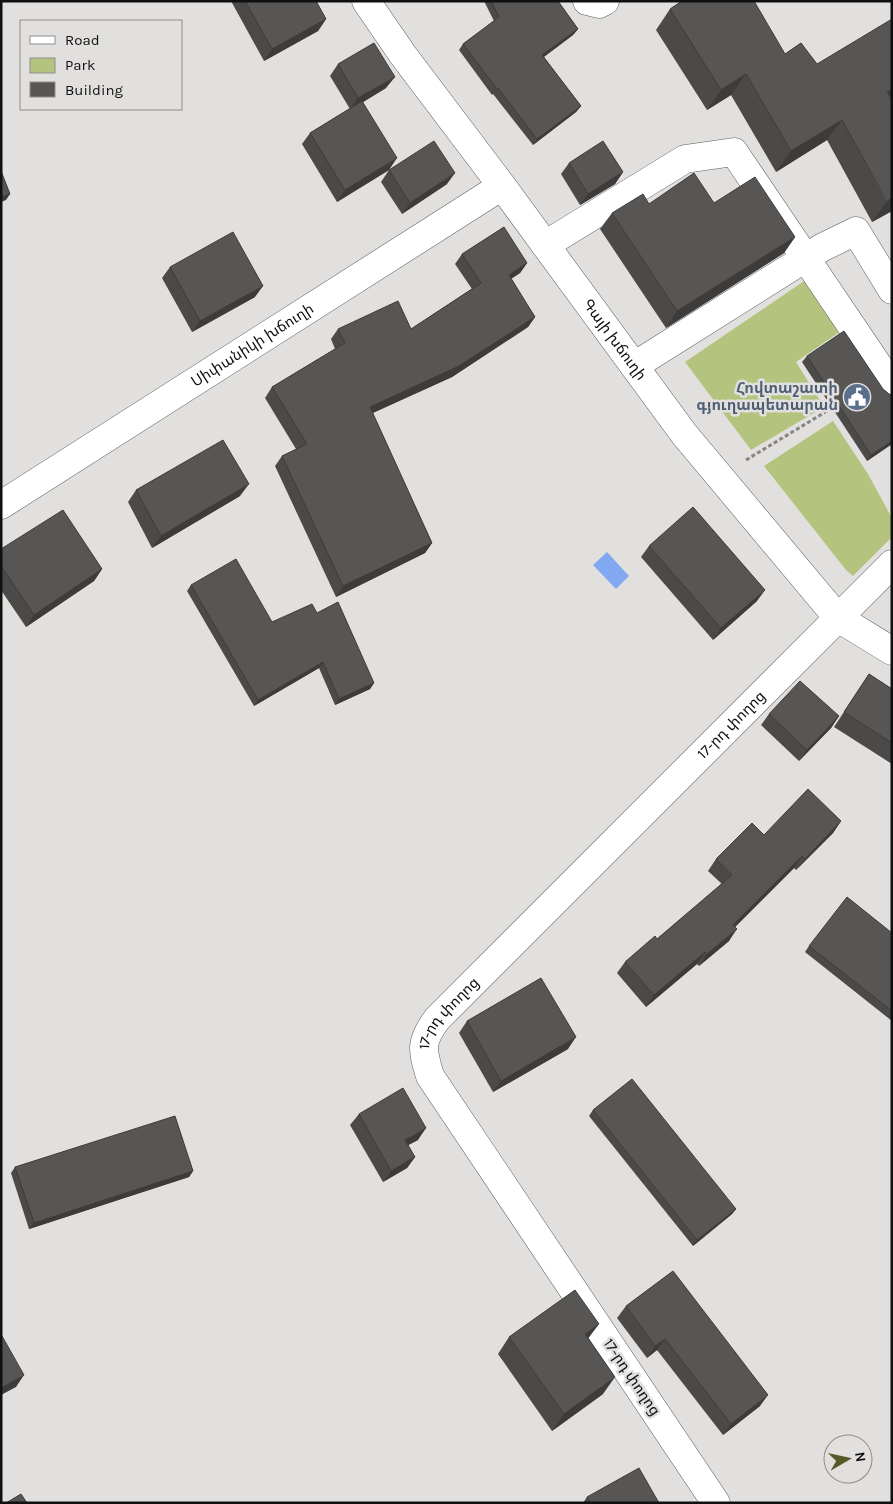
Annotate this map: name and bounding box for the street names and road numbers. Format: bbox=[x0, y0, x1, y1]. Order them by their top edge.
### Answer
street label: Գայի խճուղի bbox=[579, 295, 650, 384]
street label: Սիփանիկի խճուղի bbox=[188, 299, 317, 391]
street label: 17-րդ փողոց bbox=[693, 687, 769, 763]
street label: 17-րդ փողոց bbox=[415, 973, 483, 1050]
street label: 17-րդ փողոց bbox=[600, 1335, 664, 1419]

